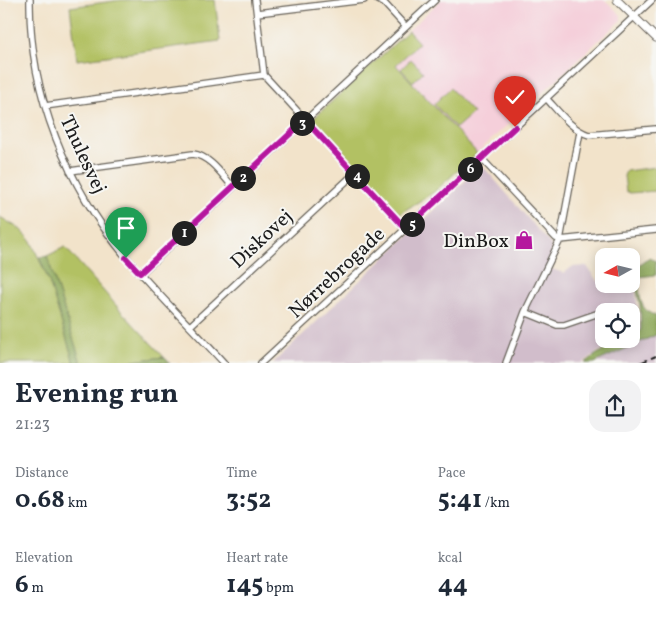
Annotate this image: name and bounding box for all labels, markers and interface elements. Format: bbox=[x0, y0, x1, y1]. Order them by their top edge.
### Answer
pin bbox=[494, 76, 536, 127]
icon: check bbox=[501, 83, 529, 111]
pin: 3 bbox=[290, 110, 314, 136]
street label: Thulesvej bbox=[52, 111, 113, 199]
text: 3 bbox=[299, 114, 306, 133]
pin: 6 bbox=[458, 156, 482, 182]
text: 6 bbox=[467, 160, 474, 179]
pin: 4 bbox=[344, 164, 370, 188]
pin: 2 bbox=[230, 166, 256, 190]
text: 4 bbox=[353, 167, 362, 186]
text: 2 bbox=[240, 169, 247, 188]
street label: Diskovej bbox=[225, 203, 300, 276]
pin bbox=[105, 207, 147, 258]
pin: 5 bbox=[400, 212, 424, 236]
icon: arrive bbox=[112, 214, 140, 242]
text: 5 bbox=[409, 215, 416, 234]
pin: 1 bbox=[172, 220, 196, 246]
street label: Nørrebrogade bbox=[283, 221, 392, 326]
text: 1 bbox=[182, 224, 187, 243]
place label: DinBox bbox=[443, 228, 509, 256]
shop icon: DinBox bbox=[513, 229, 535, 251]
north arrow bbox=[595, 248, 640, 292]
map controls bbox=[595, 248, 640, 348]
button: locate bbox=[595, 303, 640, 348]
text: Evening run bbox=[15, 375, 179, 414]
button: share bbox=[589, 380, 641, 432]
text: 21:23 bbox=[15, 414, 50, 436]
text: Distance bbox=[15, 464, 69, 483]
text: Time bbox=[226, 464, 257, 483]
text: Pace bbox=[438, 464, 466, 483]
text: 0.68 bbox=[15, 483, 65, 518]
text: 3:52 bbox=[226, 483, 271, 518]
text: 5:41 bbox=[438, 483, 482, 518]
text: km bbox=[65, 494, 88, 513]
text: /km bbox=[482, 494, 510, 513]
text: Elevation bbox=[15, 549, 73, 568]
text: Heart rate bbox=[226, 549, 288, 568]
text: kcal bbox=[438, 549, 463, 568]
text: 6 bbox=[15, 568, 29, 603]
text: 145 bbox=[226, 568, 263, 603]
text: 44 bbox=[438, 568, 468, 603]
text: m bbox=[29, 579, 44, 598]
text: bpm bbox=[263, 579, 294, 598]

